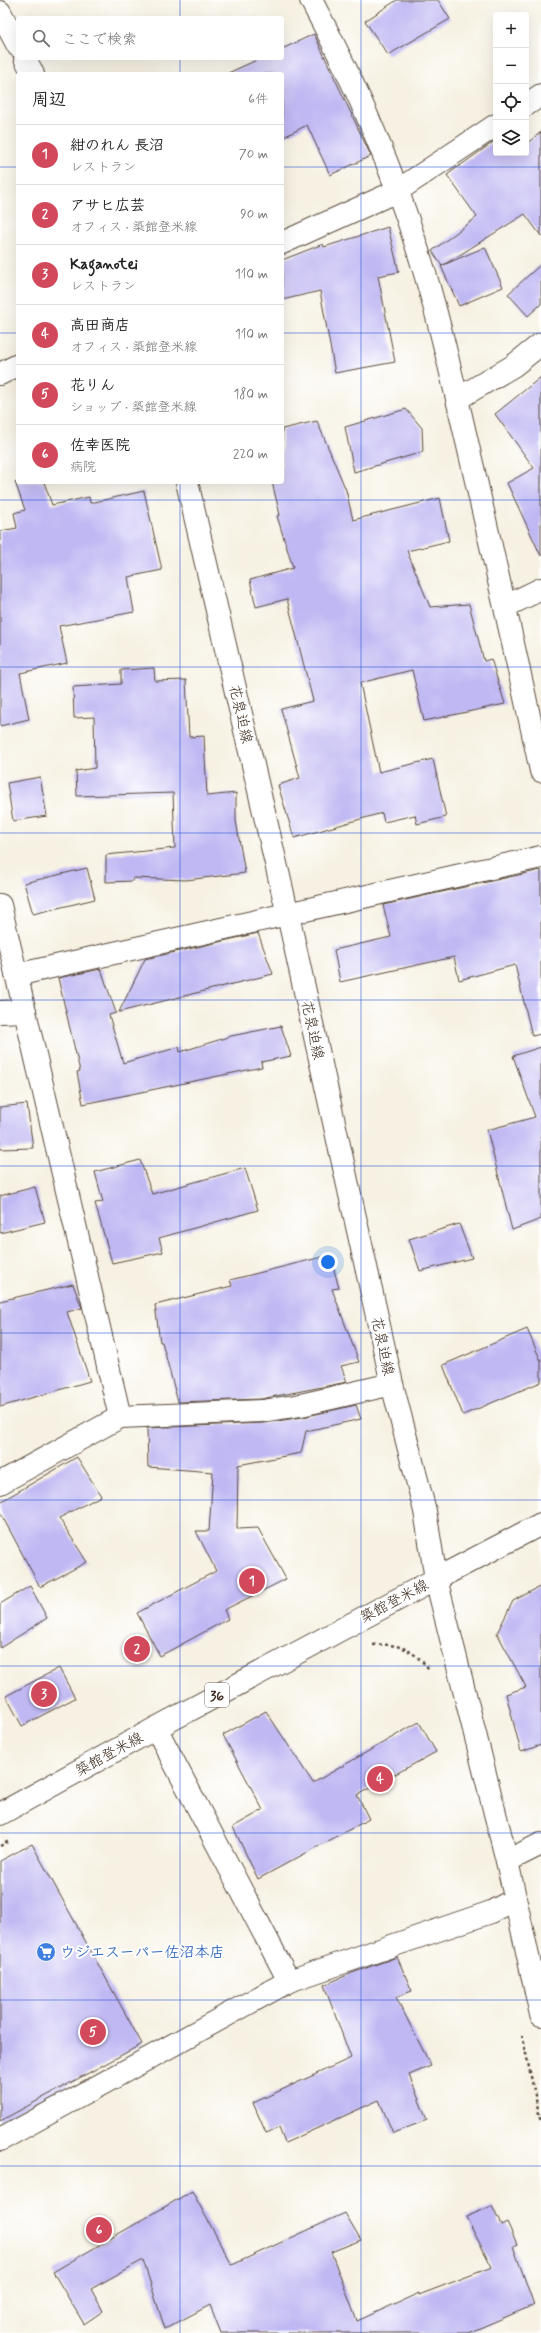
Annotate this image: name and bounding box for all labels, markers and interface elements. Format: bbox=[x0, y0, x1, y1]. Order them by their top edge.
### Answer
map controls bbox=[493, 12, 529, 156]
button: + bbox=[493, 12, 529, 48]
search box bbox=[16, 16, 284, 60]
icon: search bbox=[30, 27, 52, 49]
text: ここで検索 bbox=[62, 30, 137, 50]
button: − bbox=[493, 48, 529, 84]
button: locate bbox=[493, 84, 529, 120]
text: 周辺 bbox=[32, 89, 66, 111]
text: 6件 bbox=[248, 91, 268, 108]
button: layers bbox=[493, 120, 529, 156]
text: 紺のれん 長沼 bbox=[70, 136, 164, 156]
text: 1 bbox=[42, 146, 48, 163]
text: 70 m bbox=[239, 146, 268, 163]
text: レストラン bbox=[70, 159, 136, 176]
text: アサヒ広芸 bbox=[70, 196, 145, 216]
text: 2 bbox=[42, 206, 48, 223]
text: 90 m bbox=[240, 206, 268, 223]
text: オフィス · 築館登米線 bbox=[70, 219, 197, 236]
text: Kaganotei bbox=[70, 255, 138, 275]
text: 3 bbox=[42, 266, 48, 283]
text: 110 m bbox=[235, 266, 268, 283]
text: レストラン bbox=[70, 278, 136, 295]
text: 高田商店 bbox=[70, 316, 130, 336]
text: 4 bbox=[41, 326, 49, 343]
text: 110 m bbox=[235, 326, 268, 343]
text: オフィス · 築館登米線 bbox=[70, 339, 197, 356]
text: 花りん bbox=[70, 376, 115, 396]
text: 5 bbox=[41, 386, 49, 403]
text: 180 m bbox=[233, 386, 268, 403]
text: ショップ · 築館登米線 bbox=[70, 399, 196, 416]
text: 佐幸医院 bbox=[70, 436, 130, 456]
text: 6 bbox=[42, 446, 48, 463]
text: 220 m bbox=[233, 446, 268, 463]
text: 病院 bbox=[70, 459, 96, 476]
street label: 花泉迫線 bbox=[224, 683, 257, 746]
street label: 花泉迫線 bbox=[296, 999, 328, 1062]
your location bbox=[318, 1252, 338, 1272]
street label: 花泉迫線 bbox=[366, 1315, 398, 1378]
pin: 1 bbox=[239, 1566, 265, 1596]
street label: 築館登米線 bbox=[357, 1575, 432, 1628]
pin: 2 bbox=[124, 1634, 150, 1664]
pin: 3 bbox=[31, 1679, 57, 1709]
road number: 36 bbox=[205, 1683, 229, 1707]
street label: 築館登米線 bbox=[72, 1728, 147, 1782]
pin: 4 bbox=[367, 1764, 393, 1794]
supermarket icon: ウジエスーパー佐沼本店 bbox=[35, 1941, 57, 1963]
place label: ウジエスーパー佐沼本店 bbox=[60, 1943, 224, 1963]
pin: 5 bbox=[80, 2017, 106, 2047]
pin: 6 bbox=[86, 2215, 112, 2245]

